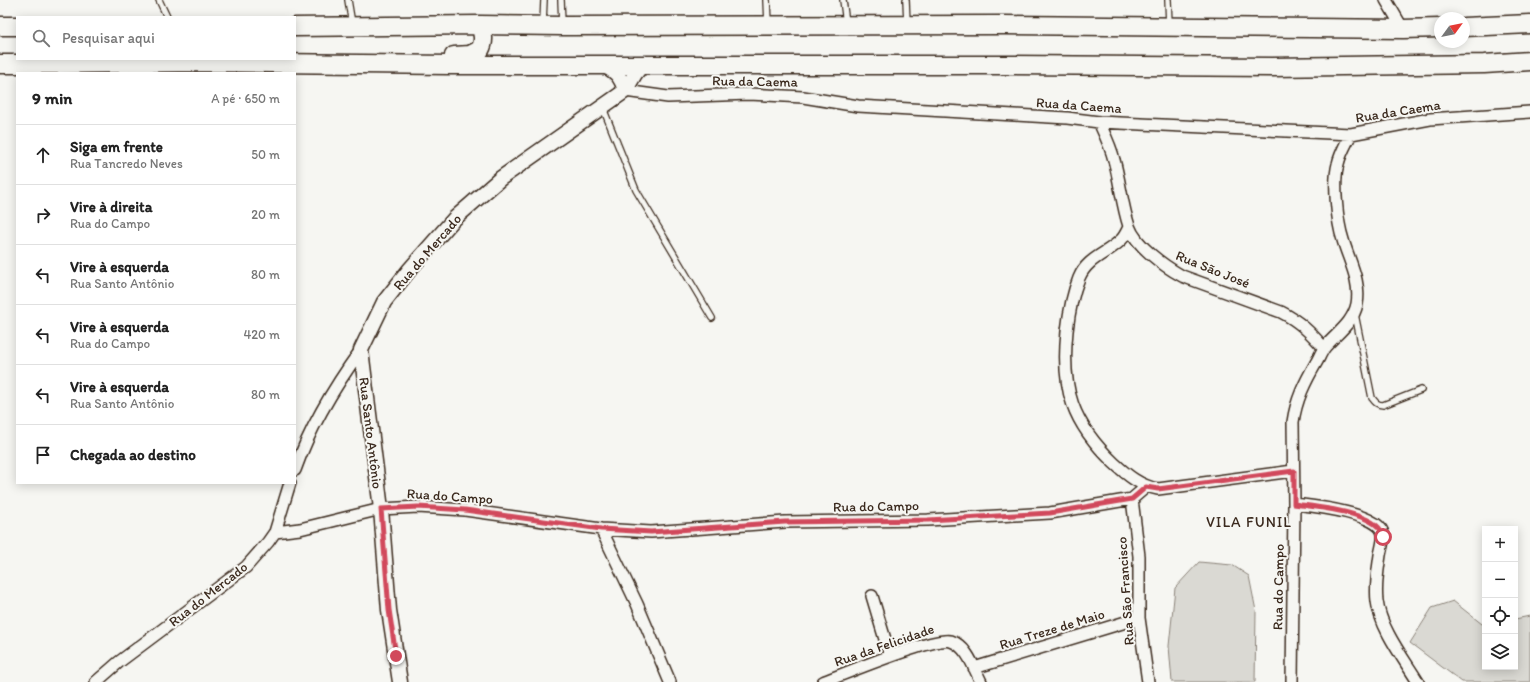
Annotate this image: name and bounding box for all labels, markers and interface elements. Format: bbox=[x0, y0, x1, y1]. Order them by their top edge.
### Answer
north arrow bbox=[1434, 12, 1470, 48]
search box bbox=[16, 16, 296, 60]
icon: search bbox=[30, 27, 52, 49]
text: Pesquisar aqui bbox=[62, 29, 155, 47]
street label: Rua da Caema bbox=[712, 72, 799, 91]
text: 9 min bbox=[32, 88, 72, 108]
text: A pé · 650 m bbox=[211, 91, 280, 106]
street label: Rua da Caema bbox=[1036, 94, 1123, 117]
street label: Rua da Caema bbox=[1354, 96, 1443, 127]
text: Siga em frente bbox=[70, 138, 163, 156]
icon: ahead bbox=[32, 144, 54, 166]
text: 50 m bbox=[251, 147, 280, 162]
text: Rua Tancredo Neves bbox=[70, 156, 183, 171]
text: Vire à direita bbox=[70, 198, 153, 216]
icon: right bbox=[32, 204, 54, 226]
text: 20 m bbox=[251, 207, 280, 222]
street label: Rua do Mercado bbox=[390, 211, 465, 294]
text: Rua do Campo bbox=[70, 216, 150, 231]
street label: Rua São José bbox=[1173, 247, 1253, 292]
text: Vire à esquerda bbox=[70, 258, 169, 276]
icon: left bbox=[32, 264, 54, 286]
text: 80 m bbox=[251, 267, 280, 282]
text: Rua Santo Antônio bbox=[70, 276, 174, 291]
text: Vire à esquerda bbox=[70, 318, 169, 336]
icon: left bbox=[32, 324, 54, 346]
text: 420 m bbox=[243, 327, 280, 342]
text: Rua do Campo bbox=[70, 336, 150, 351]
street label: Rua Santo Antônio bbox=[355, 376, 386, 490]
text: Vire à esquerda bbox=[70, 378, 169, 396]
icon: left bbox=[32, 384, 54, 406]
text: 80 m bbox=[251, 387, 280, 402]
text: Rua Santo Antônio bbox=[70, 396, 174, 411]
icon: arrive bbox=[32, 444, 54, 466]
text: Chegada ao destino bbox=[70, 446, 196, 464]
street label: Rua do Campo bbox=[406, 485, 494, 508]
street label: Rua do Campo bbox=[833, 497, 919, 516]
district label: VILA FUNIL bbox=[1206, 513, 1292, 531]
map controls bbox=[1482, 526, 1518, 670]
button: + bbox=[1482, 526, 1518, 562]
route start bbox=[1374, 528, 1392, 546]
street label: Rua São Francisco bbox=[1113, 536, 1138, 646]
street label: Rua do Campo bbox=[1269, 544, 1288, 630]
street label: Rua do Mercado bbox=[165, 558, 251, 630]
button: − bbox=[1482, 562, 1518, 598]
button: locate bbox=[1482, 598, 1518, 634]
street label: Rua Treze de Maio bbox=[998, 605, 1107, 654]
street label: Rua da Felicidade bbox=[832, 620, 937, 671]
button: layers bbox=[1482, 634, 1518, 670]
route end bbox=[387, 647, 405, 665]

